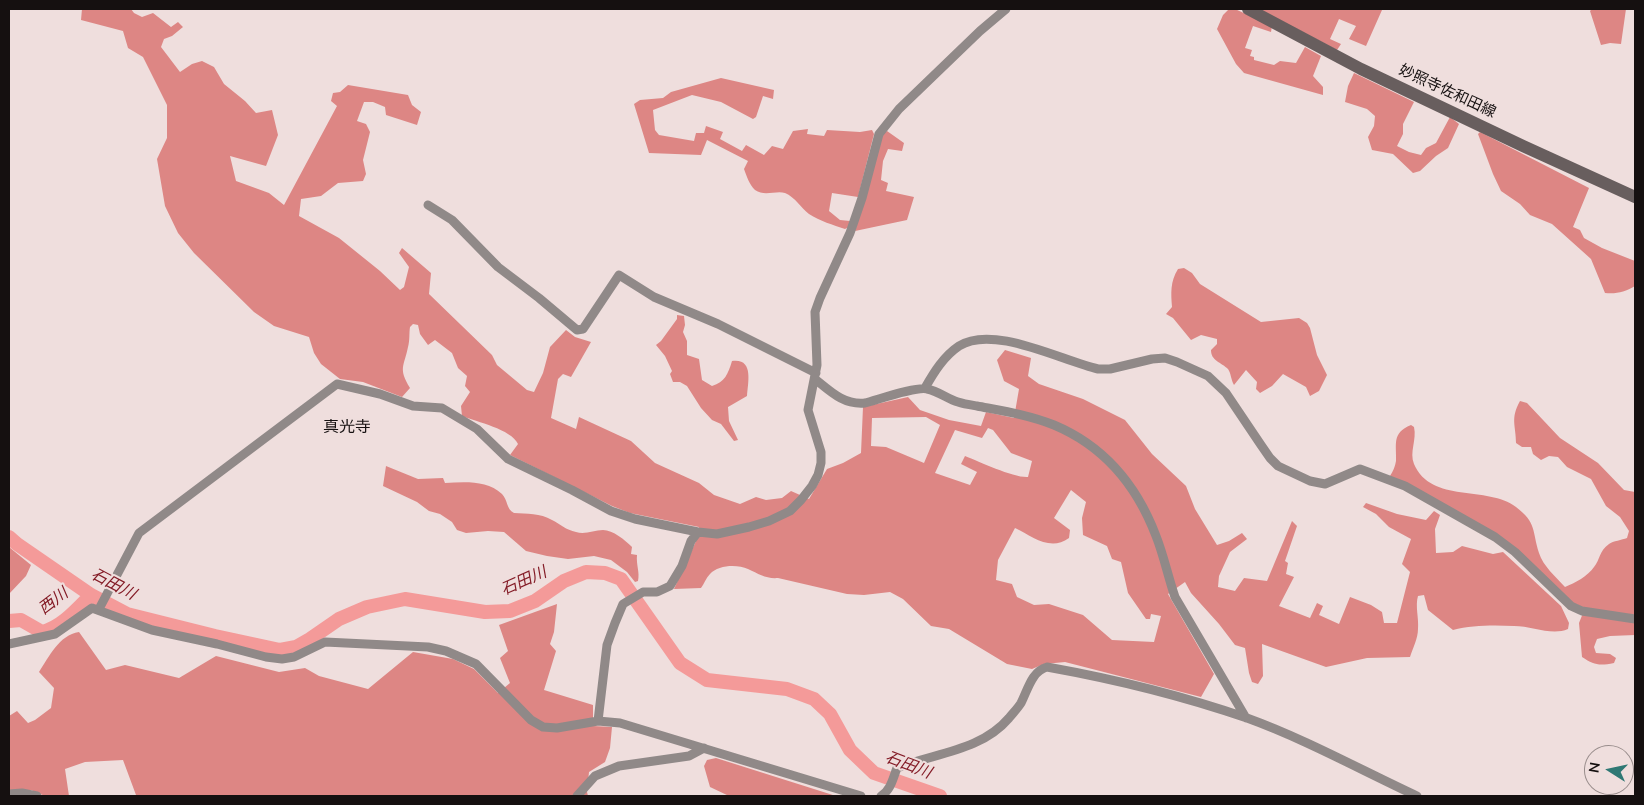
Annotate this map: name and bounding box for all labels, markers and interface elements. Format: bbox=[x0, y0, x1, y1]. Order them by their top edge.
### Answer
street label: 妙照寺佐和田線 bbox=[1396, 62, 1498, 122]
district label: 真光寺 bbox=[323, 418, 371, 438]
water label: 石田川 bbox=[498, 563, 550, 601]
water label: 石田川 bbox=[87, 565, 139, 605]
water label: 西川 bbox=[35, 585, 73, 619]
north arrow bbox=[1584, 745, 1634, 795]
water label: 石田川 bbox=[882, 748, 934, 784]
text: N bbox=[1584, 761, 1605, 774]

